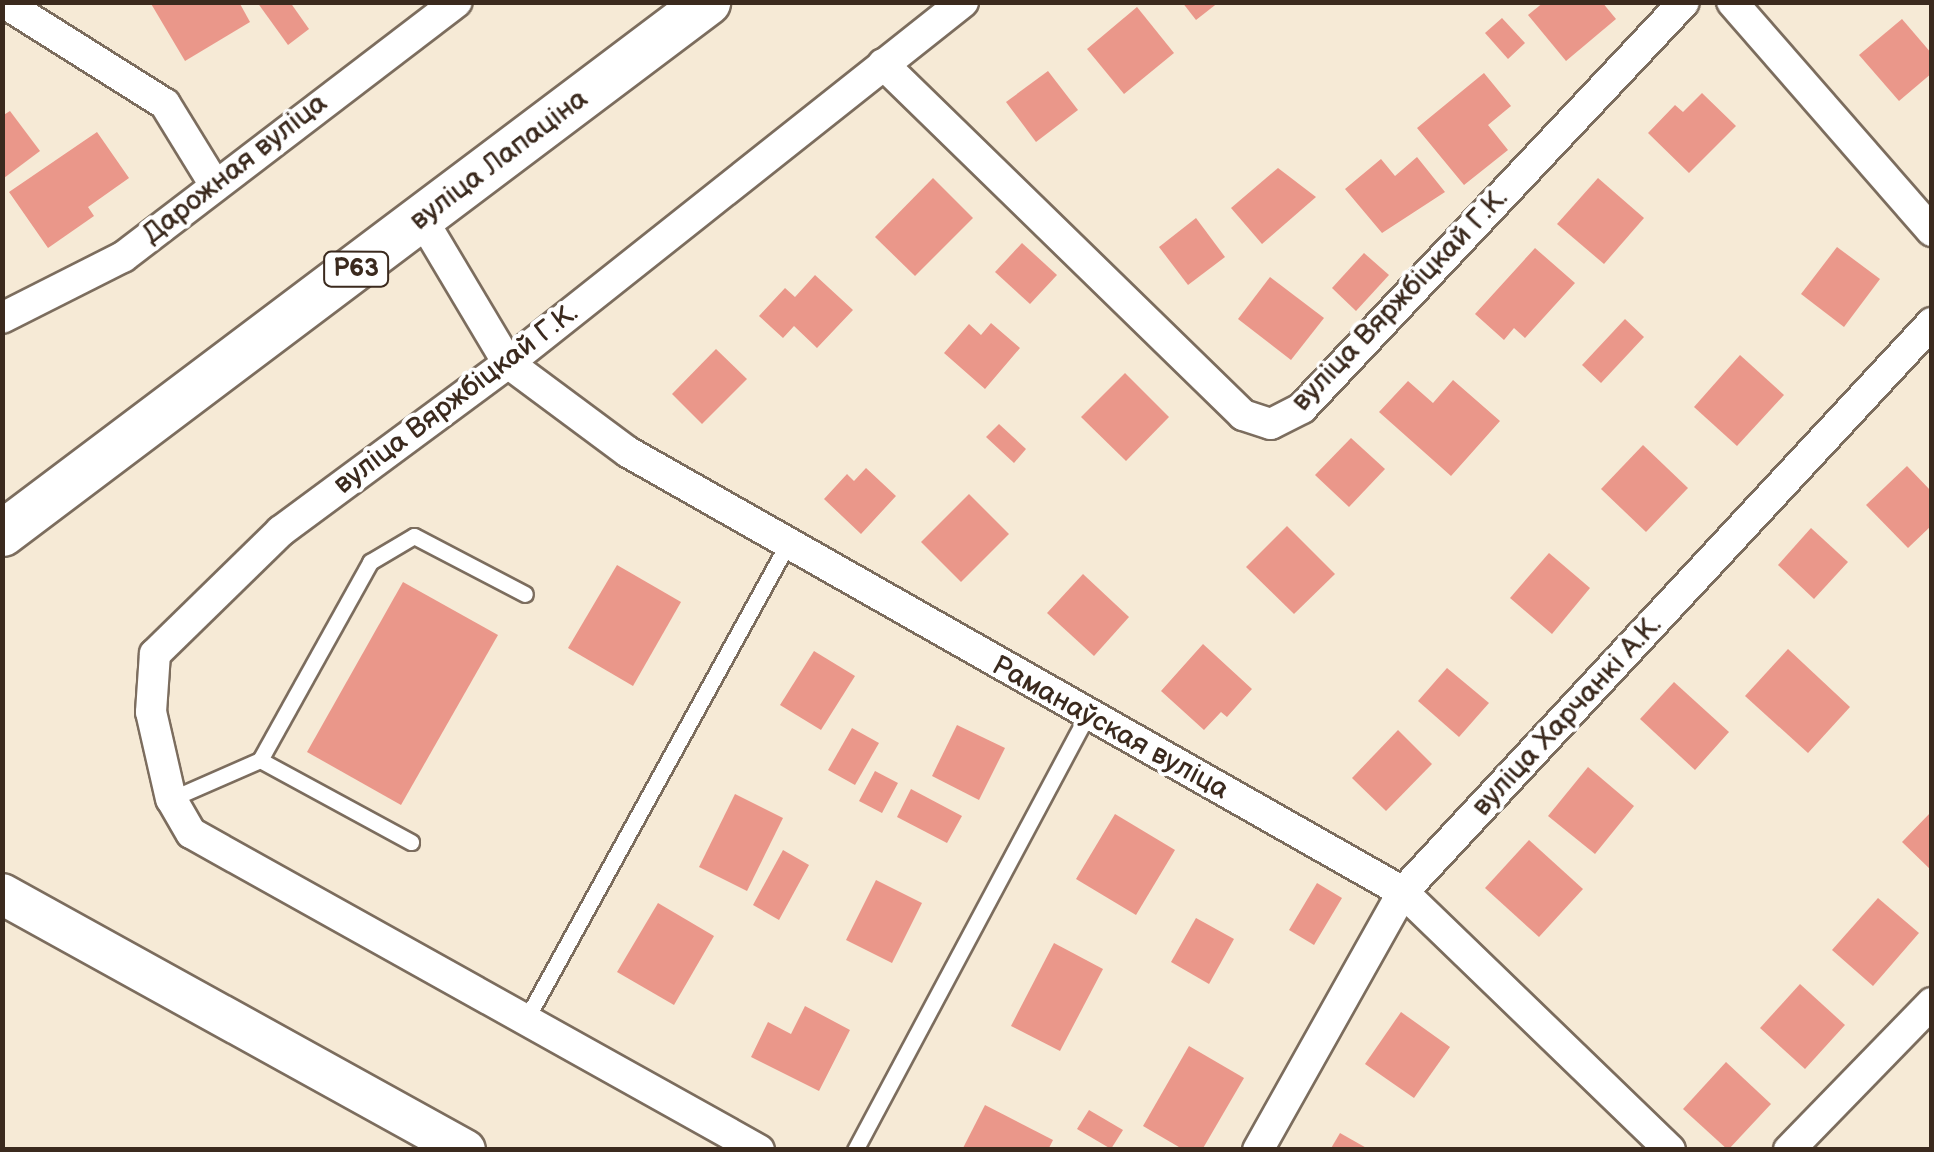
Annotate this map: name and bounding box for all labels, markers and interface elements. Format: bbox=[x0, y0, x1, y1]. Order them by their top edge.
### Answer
street label: вуліца Лапаціна bbox=[404, 82, 594, 238]
street label: Дарожная вуліца bbox=[136, 87, 334, 251]
street label: вуліца Вяржбіцкай Г.К. bbox=[1285, 182, 1515, 418]
road number: Р63 bbox=[321, 249, 391, 289]
street label: вуліца Вяржбіцкай Г.К. bbox=[327, 296, 585, 502]
street label: вуліца Харчанкі А.К. bbox=[1465, 609, 1669, 823]
street label: Раманаўская вуліца bbox=[986, 649, 1234, 807]

